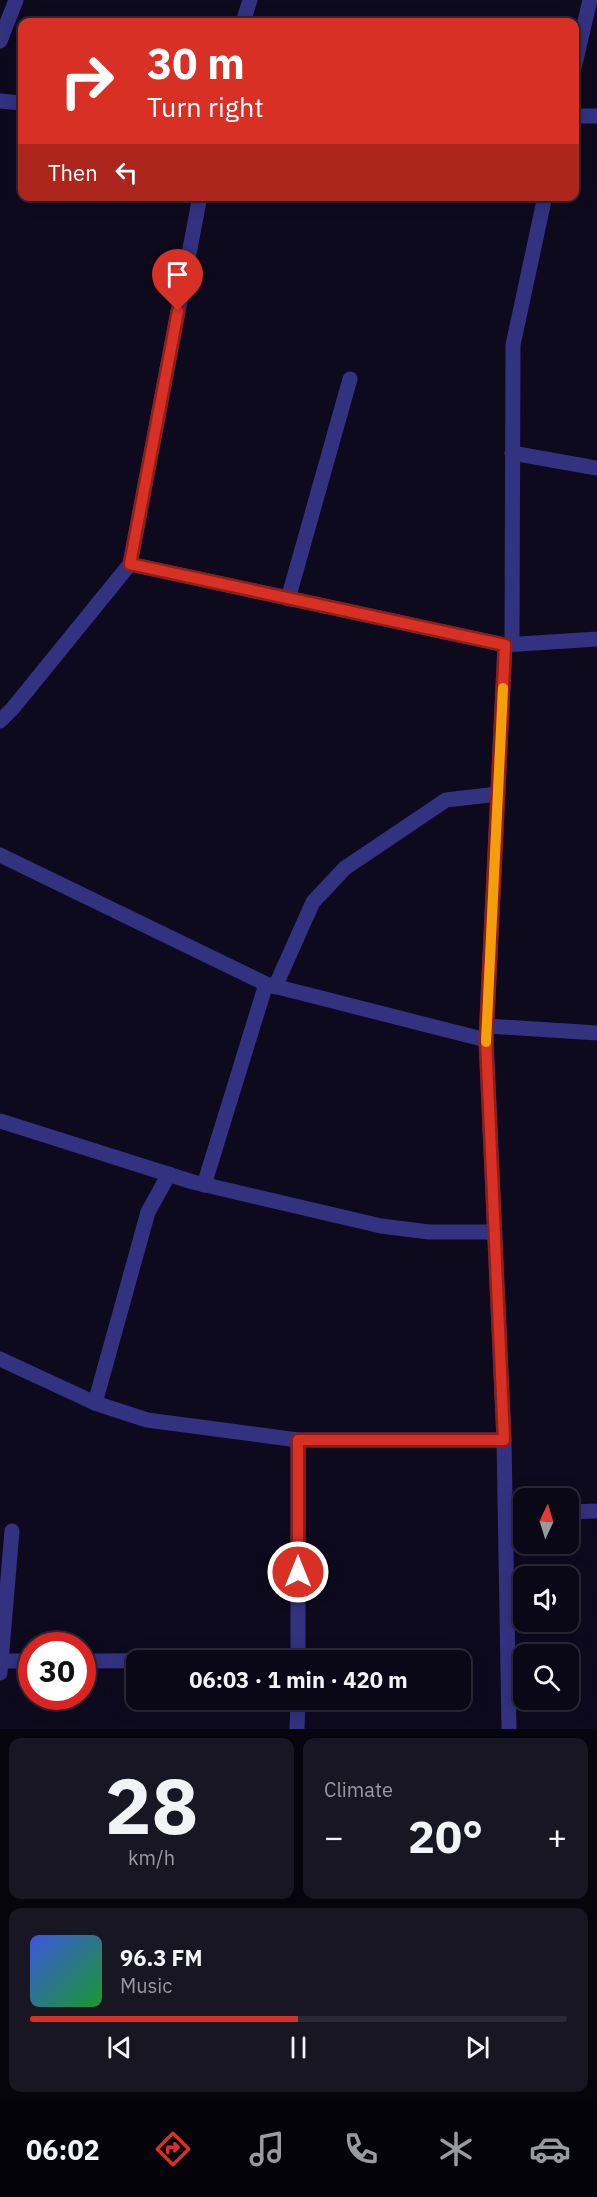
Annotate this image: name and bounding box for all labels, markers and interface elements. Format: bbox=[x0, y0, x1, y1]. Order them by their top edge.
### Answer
text: 30 m bbox=[147, 36, 245, 91]
icon: right bbox=[48, 42, 126, 120]
text: Turn right bbox=[147, 89, 264, 124]
icon: left bbox=[110, 156, 143, 189]
text: Then bbox=[48, 158, 98, 187]
pin bbox=[152, 249, 203, 311]
icon: arrive bbox=[161, 258, 194, 291]
north arrow bbox=[513, 1488, 579, 1554]
map controls bbox=[513, 1488, 579, 1710]
position arrow bbox=[266, 1540, 330, 1604]
button: sound bbox=[513, 1566, 579, 1632]
speed limit sign: 30 bbox=[18, 1632, 96, 1710]
button: search bbox=[513, 1644, 579, 1710]
text: 06:03 · 1 min · 420 m bbox=[189, 1665, 408, 1694]
text: 28 bbox=[105, 1754, 198, 1855]
text: Climate bbox=[324, 1776, 393, 1803]
text: 20° bbox=[408, 1807, 483, 1865]
text: − bbox=[324, 1815, 344, 1858]
text: + bbox=[547, 1815, 567, 1858]
text: km/h bbox=[128, 1844, 175, 1871]
text: 96.3 FM bbox=[120, 1943, 203, 1972]
text: Music bbox=[120, 1972, 172, 1999]
icon: previous bbox=[103, 2031, 136, 2064]
icon: pause bbox=[282, 2031, 315, 2064]
icon: next bbox=[461, 2031, 494, 2064]
icon: directions bbox=[152, 2128, 194, 2170]
icon: music bbox=[246, 2128, 288, 2170]
icon: phone bbox=[340, 2128, 382, 2170]
icon: climate bbox=[435, 2128, 477, 2170]
icon: car bbox=[529, 2128, 571, 2170]
text: 06:02 bbox=[26, 2132, 100, 2167]

